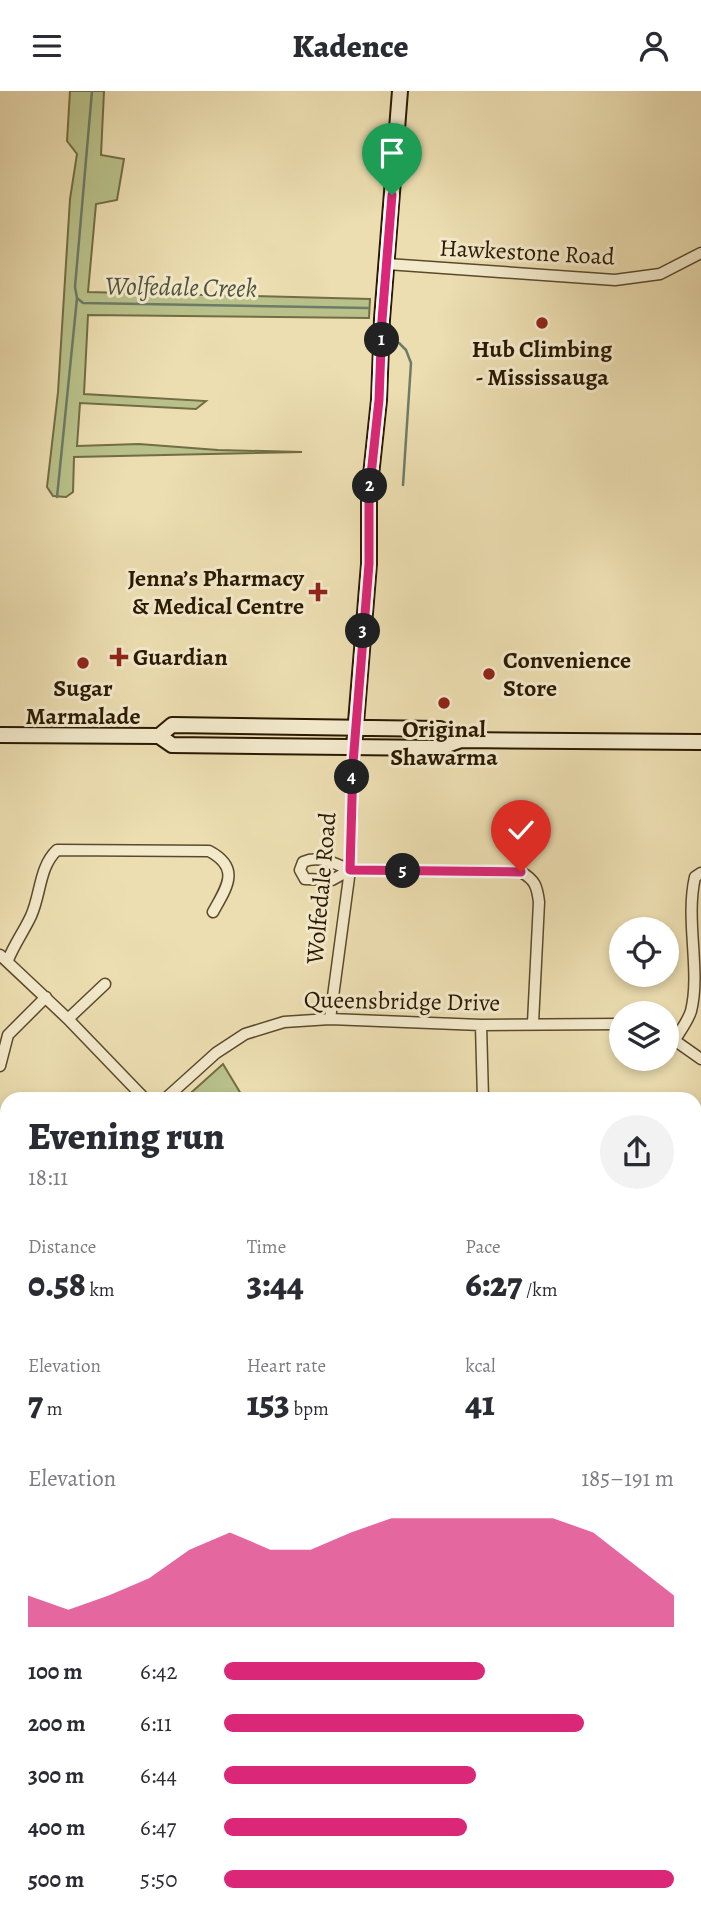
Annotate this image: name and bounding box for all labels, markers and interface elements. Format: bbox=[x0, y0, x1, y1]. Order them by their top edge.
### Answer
text: Kadence bbox=[293, 24, 408, 68]
icon: menu bbox=[28, 27, 66, 65]
icon: person bbox=[635, 27, 673, 65]
pin bbox=[362, 123, 422, 195]
icon: arrive bbox=[373, 134, 411, 172]
street label: Hawkestone Road bbox=[438, 231, 616, 273]
water label: Wolfedale Creek bbox=[105, 268, 257, 306]
marker: Hub Climbing - Mississauga bbox=[534, 315, 550, 331]
pin: 1 bbox=[364, 323, 400, 357]
text: 1 bbox=[378, 326, 385, 352]
place label: Hub Climbing - Mississauga bbox=[472, 333, 613, 393]
pin: 2 bbox=[352, 469, 388, 503]
text: 2 bbox=[365, 472, 374, 498]
place label: Jenna’s Pharmacy & Medical Centre bbox=[128, 562, 305, 622]
marker: Jenna’s Pharmacy & Medical Centre bbox=[310, 584, 326, 600]
pin: 3 bbox=[346, 613, 380, 649]
text: 3 bbox=[358, 617, 367, 643]
place label: Guardian bbox=[133, 641, 228, 673]
place label: Convenience Store bbox=[503, 644, 631, 704]
marker: Guardian bbox=[111, 649, 127, 665]
marker: Sugar Marmalade bbox=[75, 655, 91, 671]
marker: Convenience Store bbox=[481, 666, 497, 682]
place label: Sugar Marmalade bbox=[26, 672, 140, 732]
marker: Original Shawarma bbox=[436, 695, 452, 711]
place label: Original Shawarma bbox=[390, 713, 498, 773]
pin: 4 bbox=[334, 759, 370, 795]
text: 4 bbox=[347, 763, 356, 789]
pin bbox=[491, 800, 551, 872]
street label: Wolfedale Road bbox=[298, 811, 344, 966]
icon: check bbox=[502, 811, 540, 849]
pin: 5 bbox=[386, 853, 420, 889]
text: 5 bbox=[398, 857, 407, 883]
map controls bbox=[609, 917, 679, 1071]
button: locate bbox=[609, 917, 679, 987]
street label: Queensbridge Drive bbox=[304, 983, 500, 1019]
button: layers bbox=[609, 1001, 679, 1071]
text: Evening run bbox=[28, 1110, 225, 1162]
button: share bbox=[600, 1115, 674, 1189]
text: 18:11 bbox=[28, 1162, 68, 1193]
text: Distance bbox=[28, 1234, 96, 1260]
text: Time bbox=[247, 1234, 286, 1260]
text: Pace bbox=[465, 1234, 501, 1260]
text: 0.58 bbox=[28, 1260, 86, 1308]
text: 3:44 bbox=[247, 1260, 304, 1308]
text: 6:27 bbox=[465, 1260, 522, 1308]
text: km bbox=[86, 1277, 115, 1303]
text: /km bbox=[522, 1277, 558, 1303]
text: Elevation bbox=[28, 1353, 101, 1379]
text: Heart rate bbox=[247, 1353, 326, 1379]
text: kcal bbox=[465, 1353, 496, 1379]
text: 7 bbox=[28, 1379, 43, 1427]
text: 153 bbox=[247, 1379, 290, 1427]
text: 41 bbox=[465, 1379, 495, 1427]
text: m bbox=[43, 1396, 63, 1422]
text: bpm bbox=[290, 1396, 329, 1422]
text: Elevation bbox=[28, 1463, 116, 1494]
text: 185–191 m bbox=[581, 1463, 674, 1494]
text: 100 m bbox=[28, 1656, 83, 1687]
text: 6:42 bbox=[140, 1656, 177, 1687]
text: 200 m bbox=[28, 1708, 86, 1739]
text: 6:11 bbox=[140, 1708, 172, 1739]
text: 300 m bbox=[28, 1760, 84, 1791]
text: 6:44 bbox=[140, 1760, 177, 1791]
text: 400 m bbox=[28, 1812, 85, 1843]
text: 6:47 bbox=[140, 1812, 176, 1843]
text: 500 m bbox=[28, 1864, 84, 1895]
text: 5:50 bbox=[140, 1864, 178, 1895]

